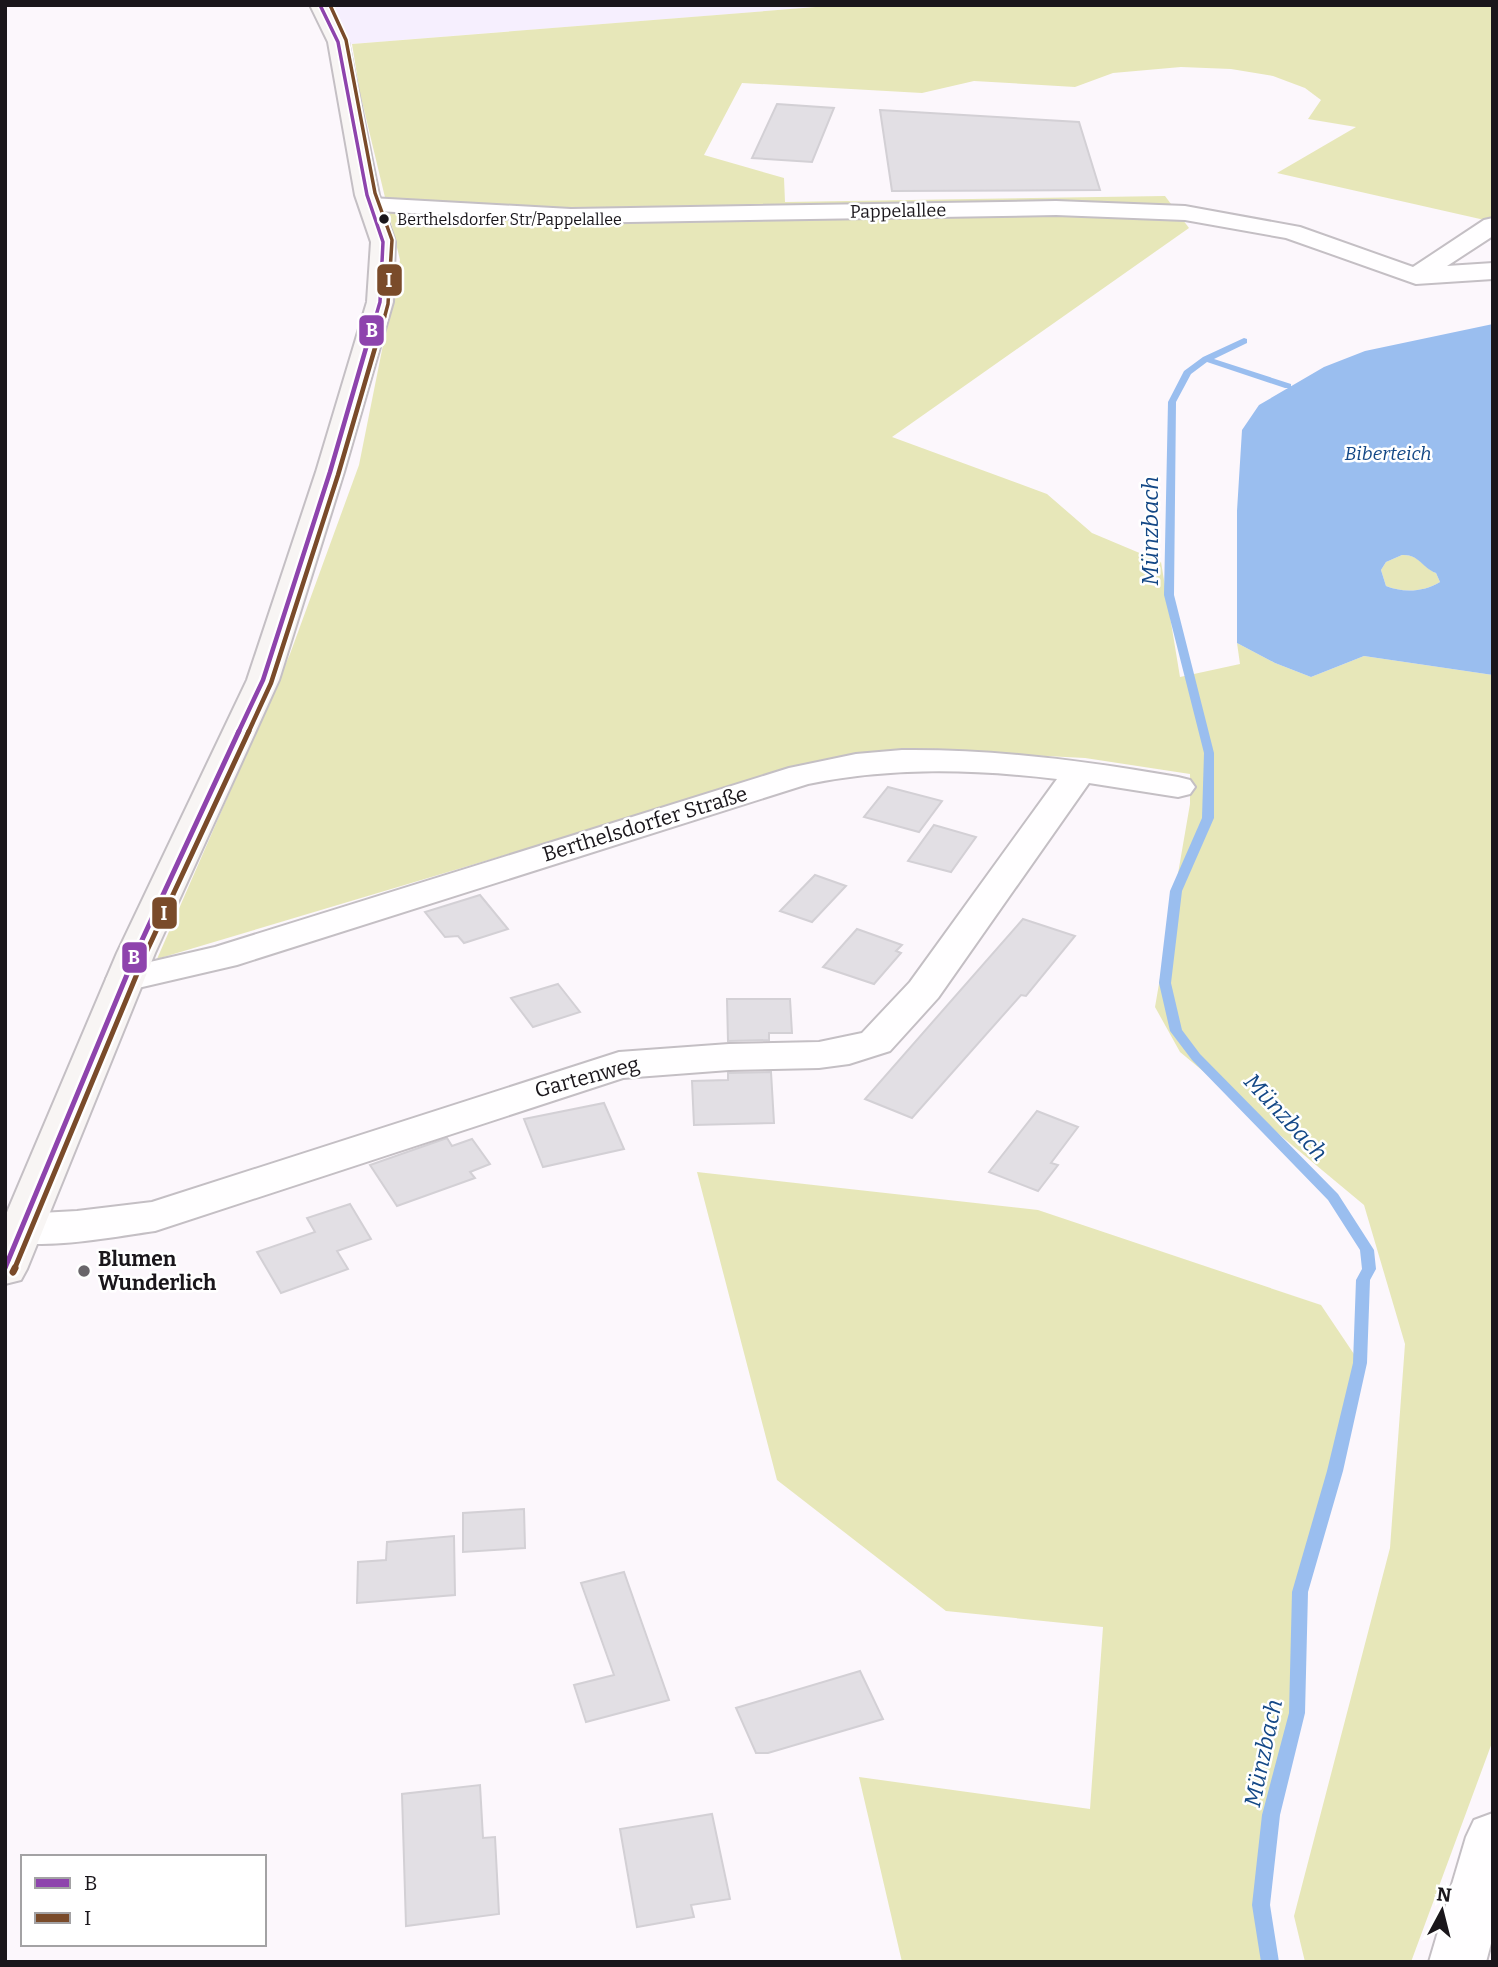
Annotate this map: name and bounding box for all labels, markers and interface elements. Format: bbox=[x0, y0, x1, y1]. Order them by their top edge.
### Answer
street label: Pappelallee bbox=[850, 199, 946, 223]
place label: Berthelsdorfer Str/Pappelallee bbox=[397, 210, 622, 229]
marker: Berthelsdorfer Str/Pappelallee bbox=[377, 212, 391, 226]
line badge: I bbox=[376, 263, 403, 297]
text: I bbox=[386, 269, 393, 292]
line badge: B bbox=[358, 314, 385, 347]
text: B bbox=[366, 319, 378, 342]
water label: Biberteich bbox=[1345, 442, 1431, 465]
water label: Münzbach bbox=[1136, 476, 1164, 586]
street label: Berthelsdorfer Straße bbox=[540, 780, 750, 868]
line badge: I bbox=[151, 896, 178, 930]
text: I bbox=[161, 902, 168, 925]
line badge: B bbox=[121, 941, 148, 974]
text: B bbox=[128, 946, 140, 969]
street label: Gartenweg bbox=[532, 1051, 642, 1103]
water label: Münzbach bbox=[1238, 1067, 1334, 1167]
place label: Blumen Wunderlich bbox=[98, 1246, 217, 1296]
marker: Blumen Wunderlich bbox=[76, 1263, 92, 1279]
water label: Münzbach bbox=[1238, 1697, 1288, 1809]
legend bbox=[21, 1855, 266, 1946]
text: B bbox=[84, 1870, 98, 1896]
north arrow bbox=[1407, 1876, 1477, 1946]
text: N bbox=[1435, 1882, 1453, 1907]
text: I bbox=[84, 1905, 91, 1931]

